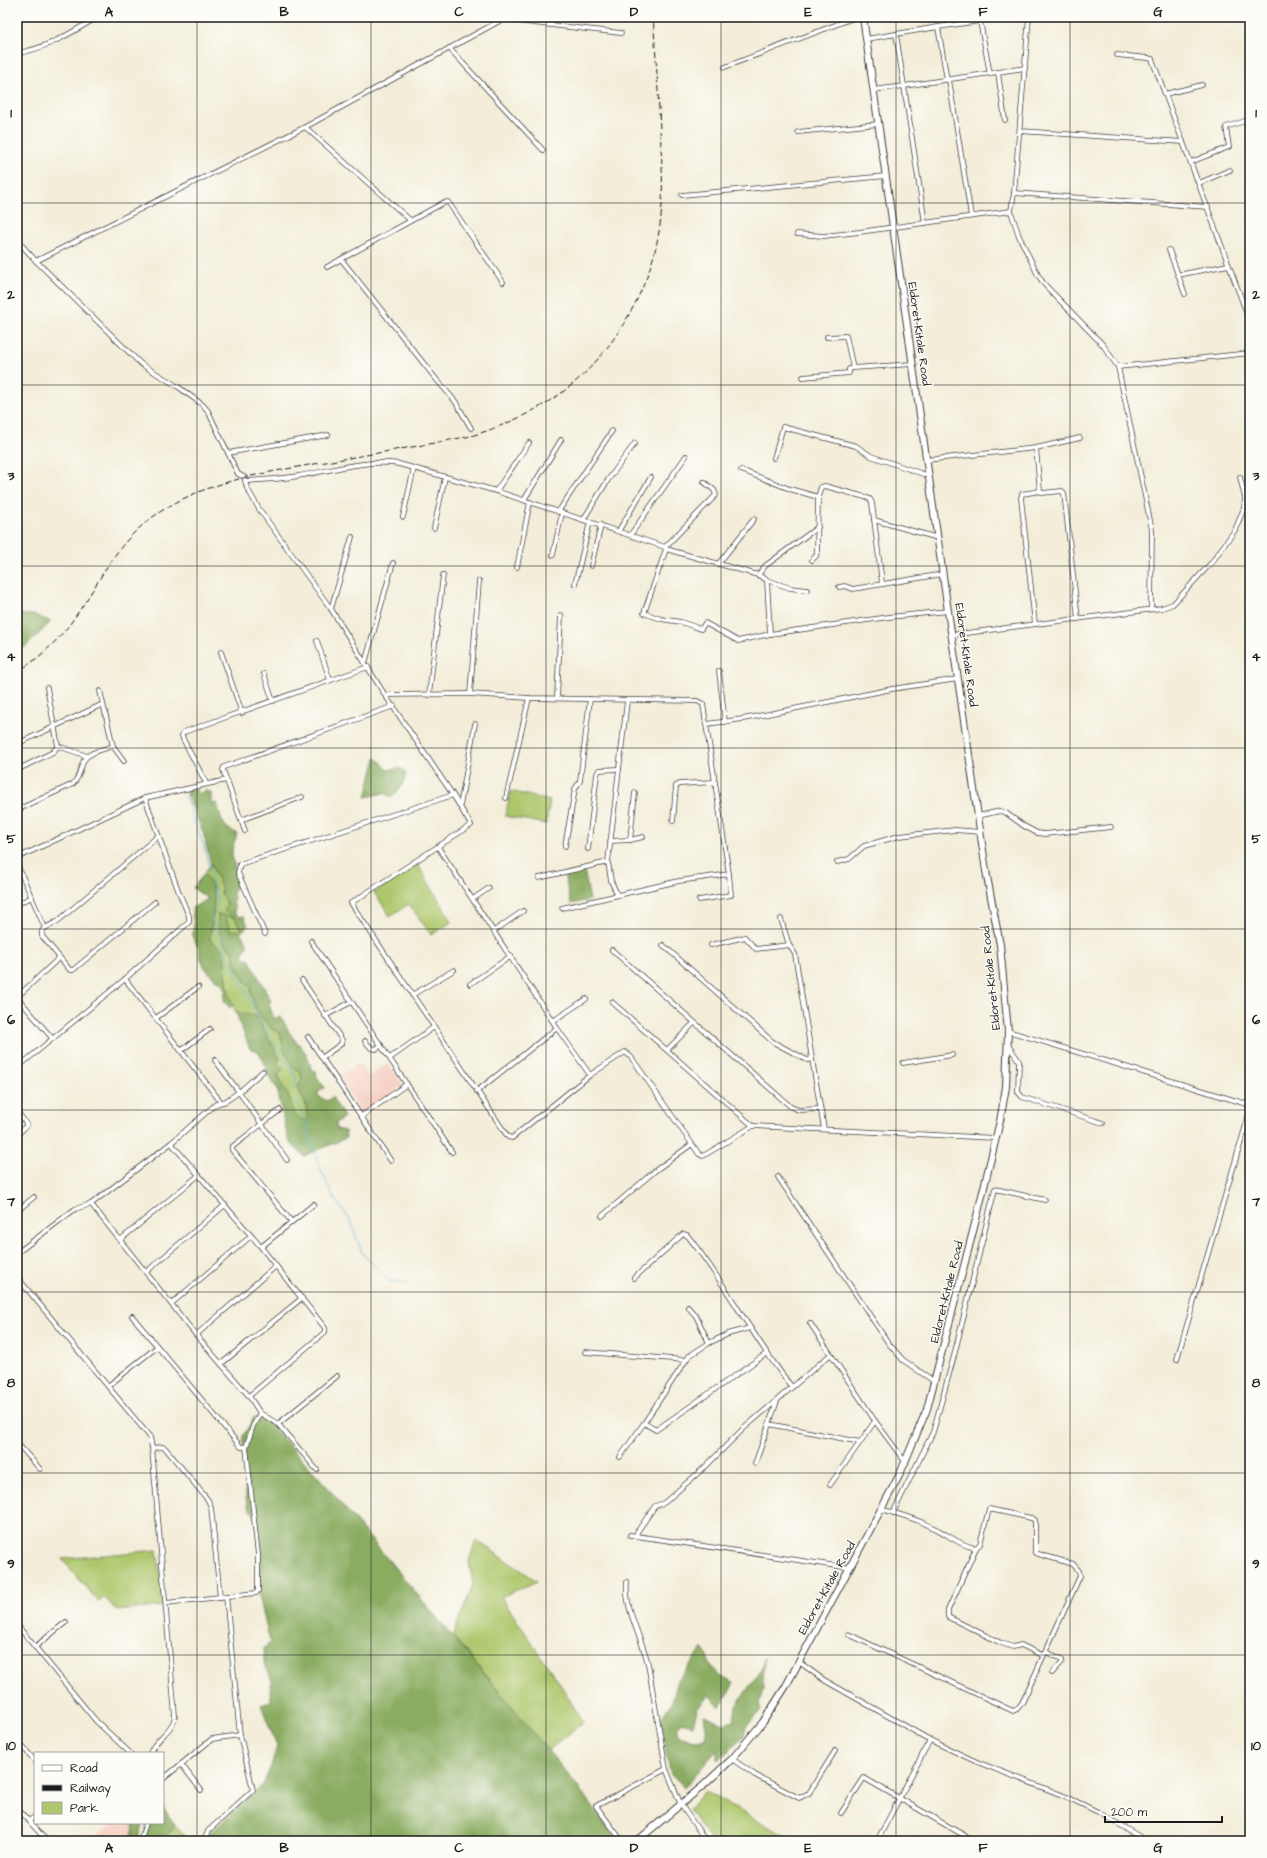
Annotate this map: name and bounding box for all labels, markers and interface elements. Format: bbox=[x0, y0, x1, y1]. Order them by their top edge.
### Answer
text: A bbox=[105, 3, 114, 21]
text: B bbox=[279, 3, 289, 21]
text: C bbox=[454, 3, 464, 21]
text: D bbox=[630, 3, 639, 21]
text: E bbox=[804, 3, 812, 21]
text: F bbox=[978, 3, 988, 21]
text: G bbox=[1153, 3, 1163, 21]
text: 1 bbox=[10, 104, 12, 122]
text: 1 bbox=[1255, 104, 1257, 122]
street label: Eldoret-Kitale Road bbox=[903, 281, 935, 387]
text: 2 bbox=[6, 286, 15, 304]
text: 2 bbox=[1251, 286, 1260, 304]
text: 3 bbox=[7, 467, 15, 485]
text: 3 bbox=[1252, 467, 1260, 485]
street label: Eldoret-Kitale Road bbox=[950, 602, 982, 708]
text: 4 bbox=[7, 648, 16, 666]
text: 4 bbox=[1252, 648, 1261, 666]
text: 5 bbox=[6, 830, 16, 848]
text: 5 bbox=[1251, 830, 1261, 848]
street label: Eldoret-Kitale Road bbox=[977, 925, 1005, 1031]
text: 6 bbox=[7, 1011, 16, 1029]
text: 6 bbox=[1252, 1011, 1261, 1029]
text: 7 bbox=[6, 1193, 16, 1211]
text: 7 bbox=[1251, 1193, 1261, 1211]
street label: Eldoret-Kitale Road bbox=[926, 1239, 968, 1345]
text: 8 bbox=[7, 1374, 16, 1392]
text: 8 bbox=[1252, 1374, 1261, 1392]
street label: Eldoret-Kitale Road bbox=[794, 1538, 860, 1638]
text: 9 bbox=[7, 1555, 15, 1573]
text: 9 bbox=[1252, 1555, 1260, 1573]
text: 10 bbox=[6, 1737, 17, 1755]
text: 10 bbox=[1251, 1737, 1262, 1755]
legend bbox=[34, 1752, 164, 1824]
text: Road bbox=[70, 1760, 98, 1777]
text: Railway bbox=[70, 1780, 111, 1798]
scale bar bbox=[1105, 1798, 1222, 1824]
text: Park bbox=[70, 1800, 98, 1817]
text: 200 m bbox=[1111, 1804, 1148, 1821]
text: A bbox=[105, 1839, 114, 1857]
text: B bbox=[279, 1839, 289, 1857]
text: C bbox=[454, 1839, 464, 1857]
text: D bbox=[630, 1839, 639, 1857]
text: E bbox=[804, 1839, 812, 1857]
text: F bbox=[978, 1839, 988, 1857]
text: G bbox=[1153, 1839, 1163, 1857]

